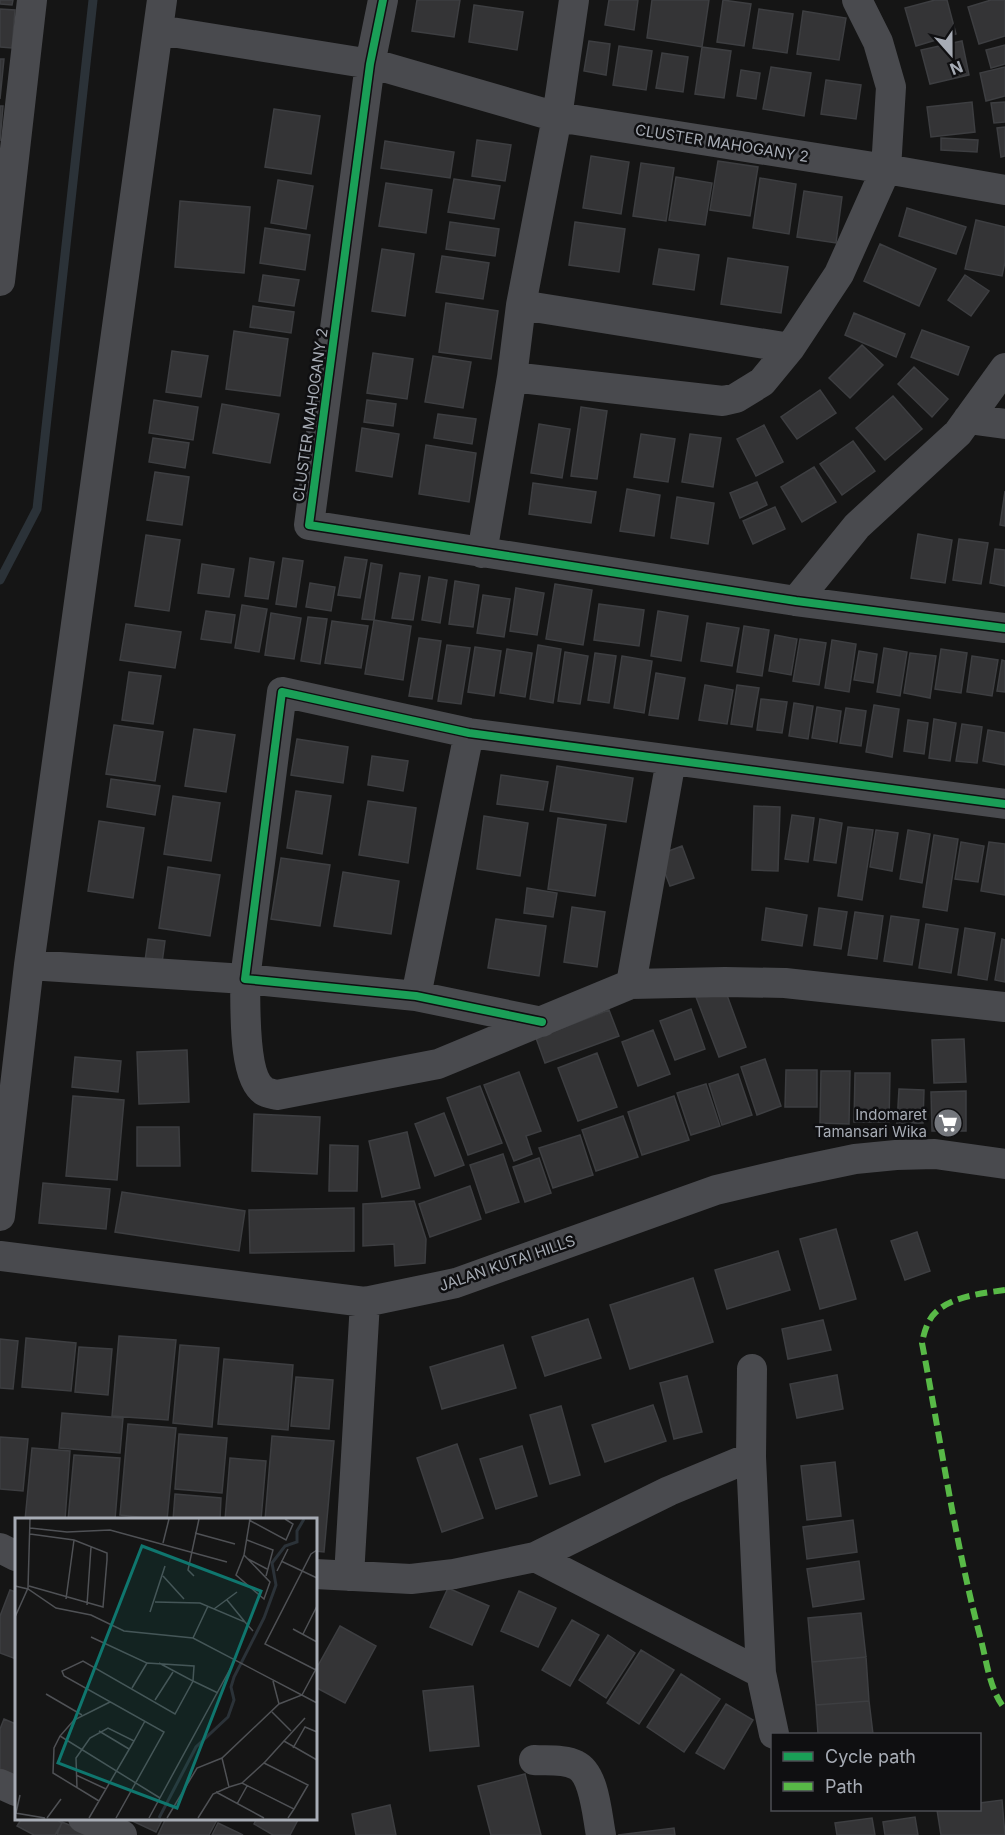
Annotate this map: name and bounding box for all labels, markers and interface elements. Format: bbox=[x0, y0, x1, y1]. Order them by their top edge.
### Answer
north arrow bbox=[921, 24, 981, 84]
text: N bbox=[947, 56, 966, 80]
street label: CLUSTER MAHOGANY 2 bbox=[634, 120, 810, 166]
street label: CLUSTER MAHOGANY 2 bbox=[288, 327, 332, 503]
place label: Indomaret Tamansari Wika bbox=[814, 1105, 927, 1141]
supermarket icon: Indomaret Tamansari Wika bbox=[932, 1107, 964, 1139]
street label: JALAN KUTAI HILLS bbox=[436, 1231, 578, 1295]
inset map bbox=[15, 1518, 316, 1820]
legend bbox=[771, 1733, 981, 1811]
text: Cycle path bbox=[825, 1746, 916, 1767]
text: Path bbox=[825, 1776, 863, 1797]

